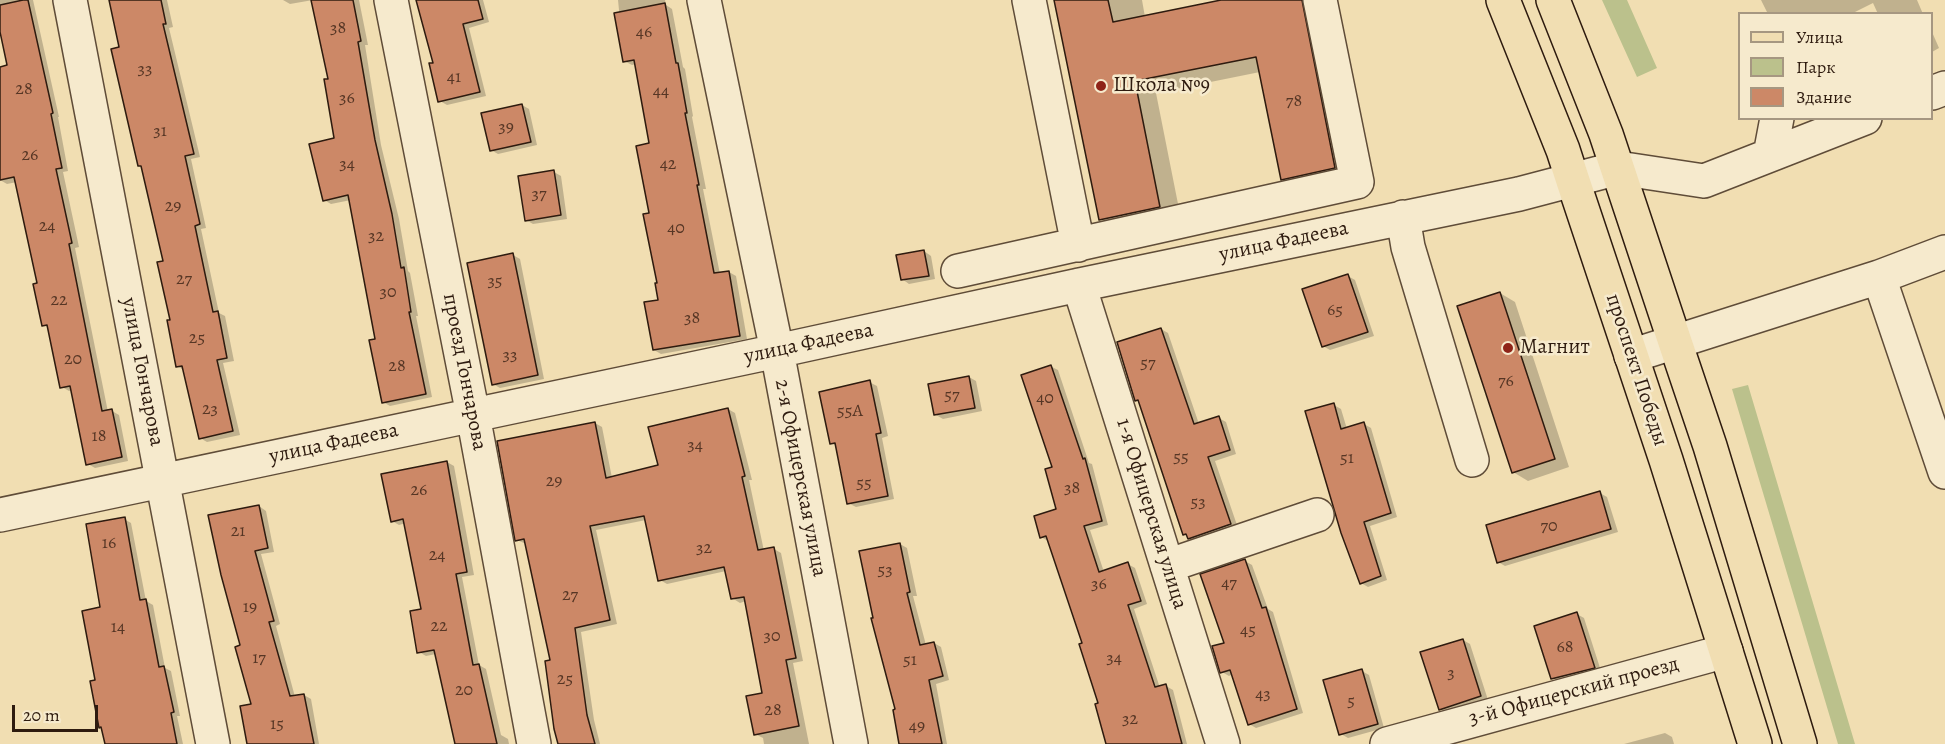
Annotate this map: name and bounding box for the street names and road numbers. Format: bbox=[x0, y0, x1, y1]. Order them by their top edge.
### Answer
street label: улица Фадеева bbox=[1217, 216, 1351, 268]
street label: проезд Гончарова bbox=[436, 291, 492, 453]
street label: проспект Победы bbox=[1600, 291, 1672, 449]
street label: улица Гончарова bbox=[115, 296, 169, 448]
street label: улица Фадеева bbox=[742, 318, 876, 370]
street label: 2-я Офицерская улица bbox=[768, 377, 832, 579]
street label: 1-я Офицерская улица bbox=[1110, 416, 1192, 612]
street label: улица Фадеева bbox=[267, 418, 401, 470]
street label: 3-й Офицерский проезд bbox=[1466, 652, 1682, 732]

